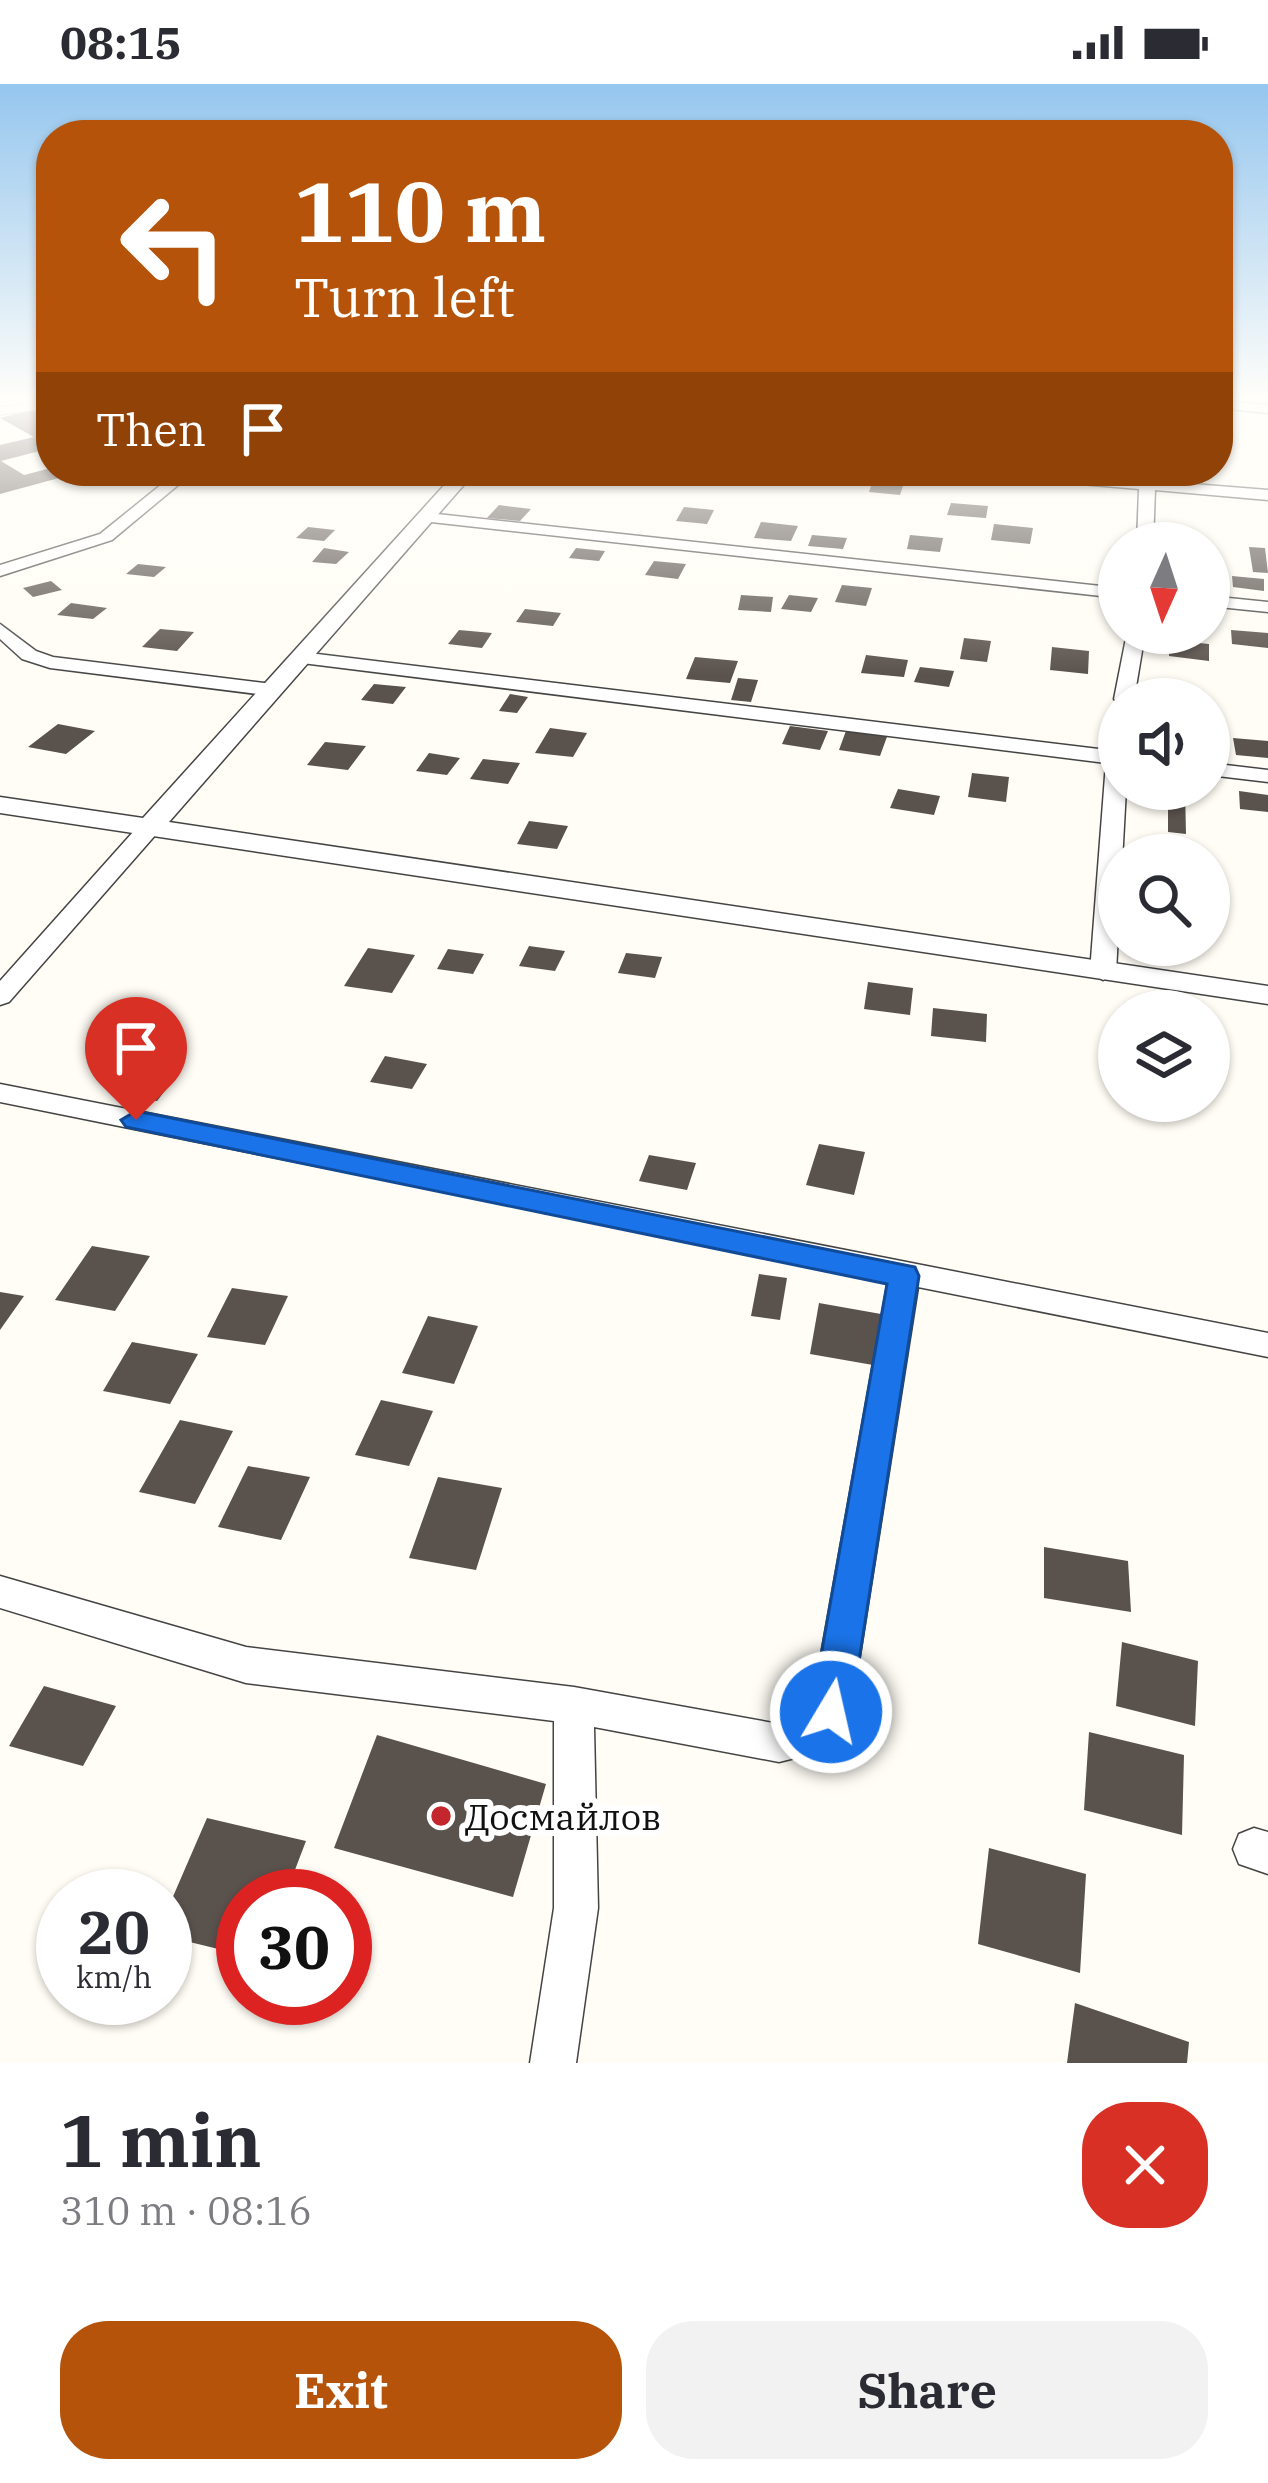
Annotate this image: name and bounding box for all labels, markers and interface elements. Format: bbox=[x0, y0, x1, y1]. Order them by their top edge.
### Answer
text: 08:15 bbox=[60, 13, 182, 71]
text: 110 m bbox=[294, 156, 546, 265]
icon: left bbox=[96, 168, 252, 324]
text: Turn left bbox=[294, 262, 515, 332]
icon: arrive bbox=[230, 396, 296, 462]
text: Then bbox=[96, 400, 206, 458]
north arrow bbox=[1098, 522, 1230, 654]
map controls bbox=[1098, 522, 1230, 1122]
button: sound bbox=[1098, 678, 1230, 810]
button: search bbox=[1098, 834, 1230, 966]
button: layers bbox=[1098, 990, 1230, 1122]
pin bbox=[85, 997, 187, 1120]
icon: arrive bbox=[103, 1015, 169, 1081]
position arrow bbox=[768, 1649, 894, 1775]
place label: Досмайлов bbox=[465, 1793, 661, 1840]
marker: Досмайлов bbox=[428, 1803, 454, 1829]
speed limit sign: 30 bbox=[216, 1869, 372, 2025]
text: 20 bbox=[78, 1892, 150, 1971]
text: km/h bbox=[76, 1957, 152, 1996]
text: 1 min bbox=[60, 2093, 262, 2187]
button: close bbox=[1082, 2102, 1208, 2228]
text: 310 m · 08:16 bbox=[60, 2185, 312, 2236]
button: Exit bbox=[60, 2321, 622, 2459]
button: Share bbox=[646, 2321, 1208, 2459]

